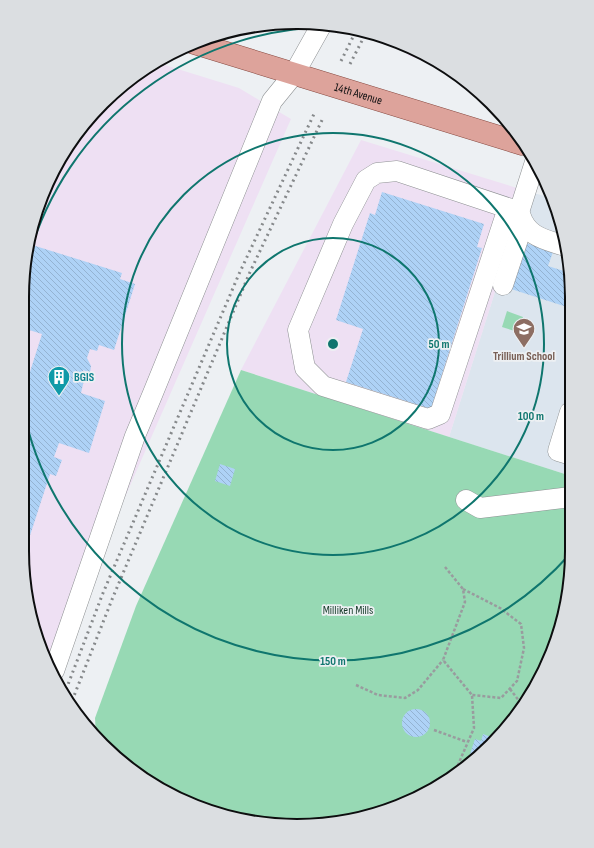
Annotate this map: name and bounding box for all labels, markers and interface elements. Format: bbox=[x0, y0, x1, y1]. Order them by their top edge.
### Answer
street label: 14th Avenue bbox=[333, 79, 384, 108]
school or university icon: Trillium School bbox=[511, 316, 537, 349]
centre of rings bbox=[326, 337, 340, 351]
text: 50 m bbox=[429, 337, 449, 352]
place label: Trillium School bbox=[493, 349, 555, 364]
building icon: BGIS bbox=[46, 364, 72, 397]
place label: BGIS bbox=[74, 370, 95, 385]
text: 100 m bbox=[518, 409, 544, 424]
park label: Milliken Mills bbox=[323, 603, 373, 618]
text: 150 m bbox=[320, 654, 346, 669]

